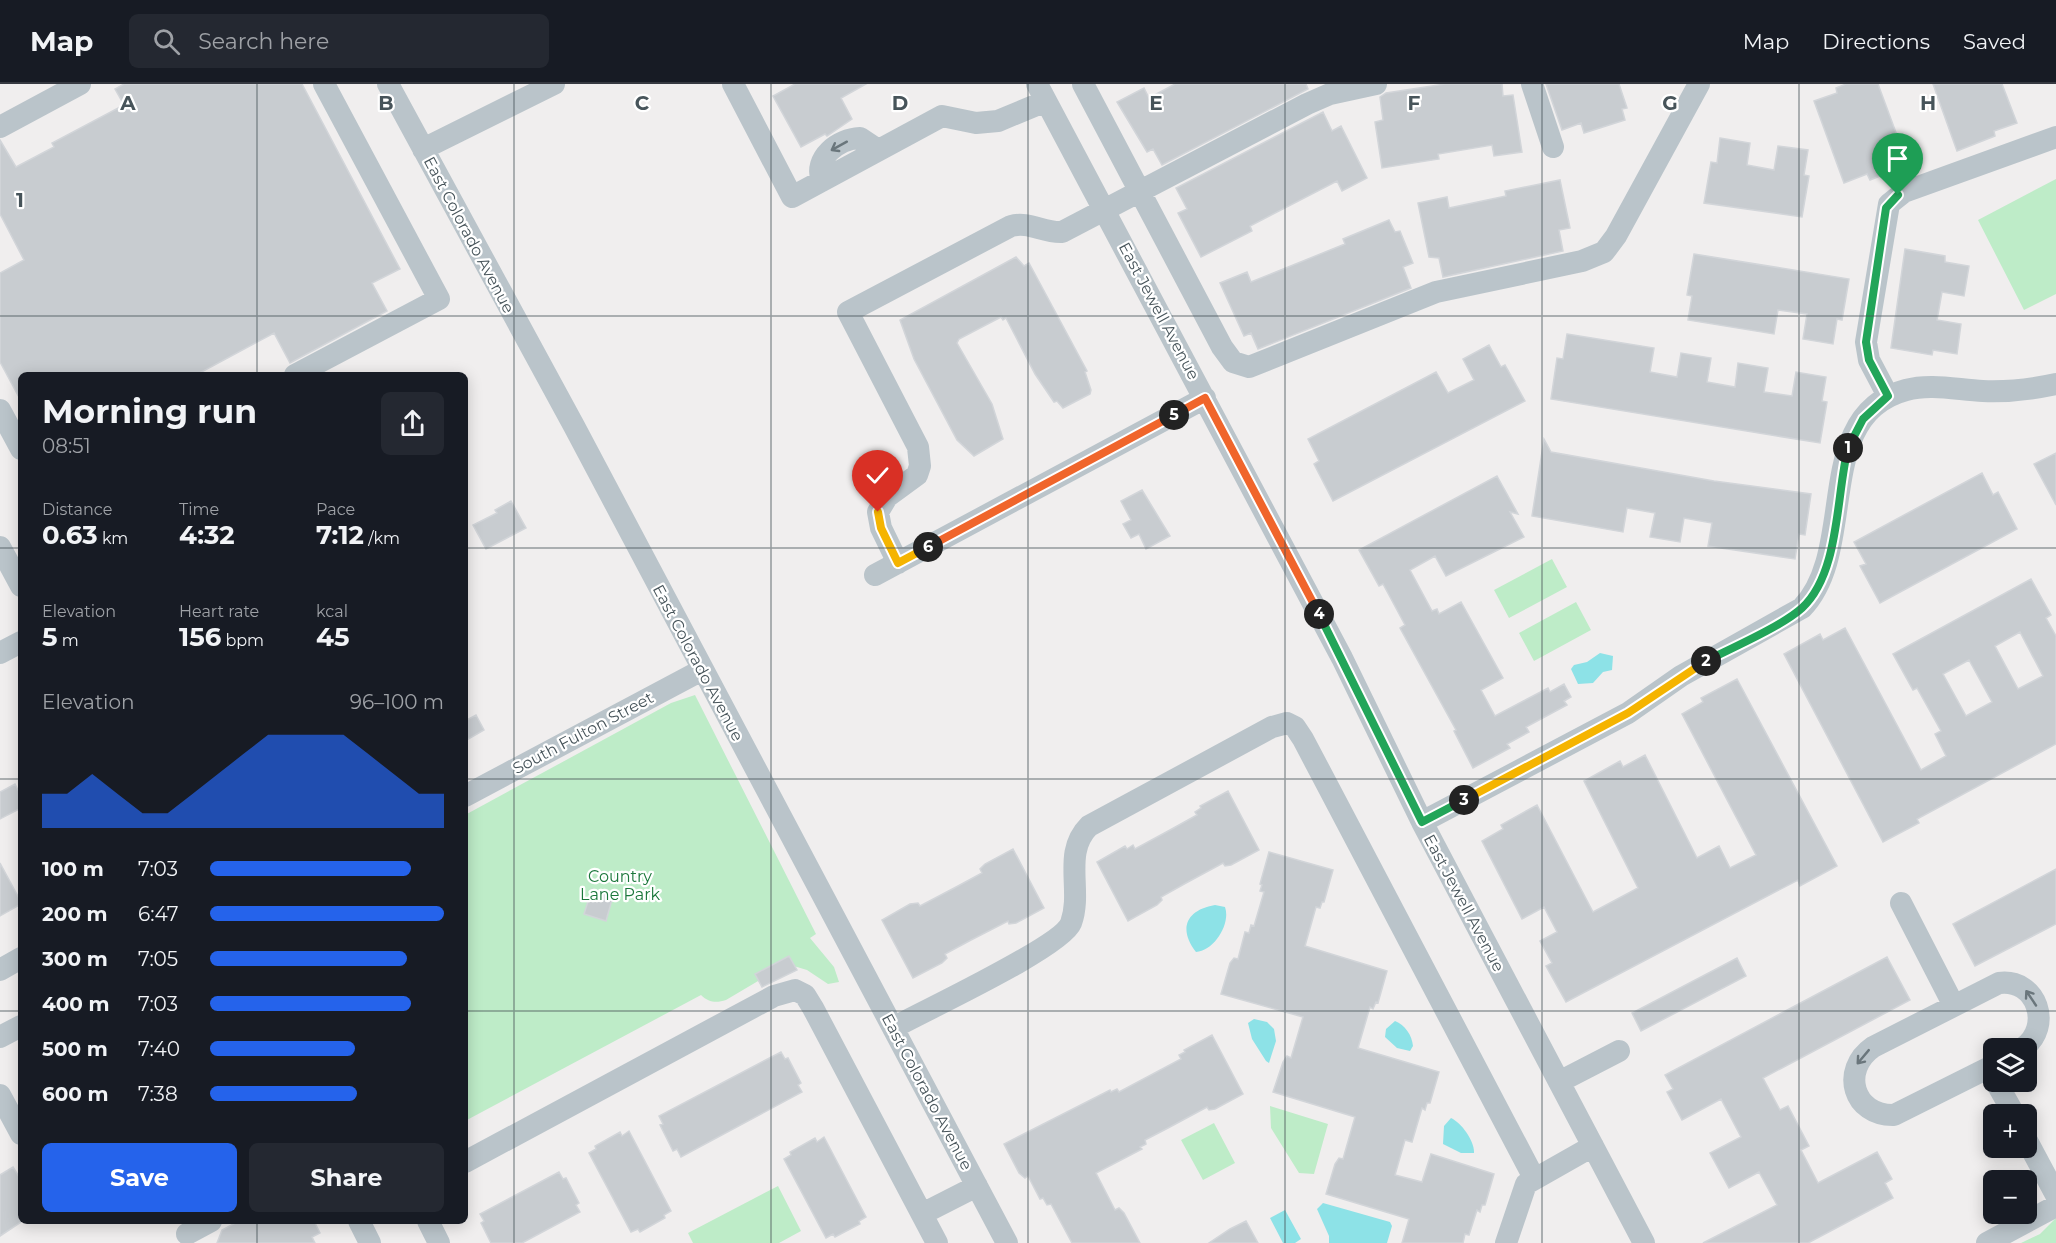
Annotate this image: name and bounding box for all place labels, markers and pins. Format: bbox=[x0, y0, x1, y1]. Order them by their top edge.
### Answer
pin bbox=[1872, 133, 1923, 195]
pin: 5 bbox=[1159, 400, 1189, 430]
pin: 1 bbox=[1833, 433, 1863, 463]
pin bbox=[852, 450, 903, 512]
pin: 6 bbox=[913, 532, 943, 562]
pin: 4 bbox=[1304, 599, 1334, 629]
pin: 2 bbox=[1691, 646, 1721, 676]
pin: 3 bbox=[1449, 785, 1479, 815]

